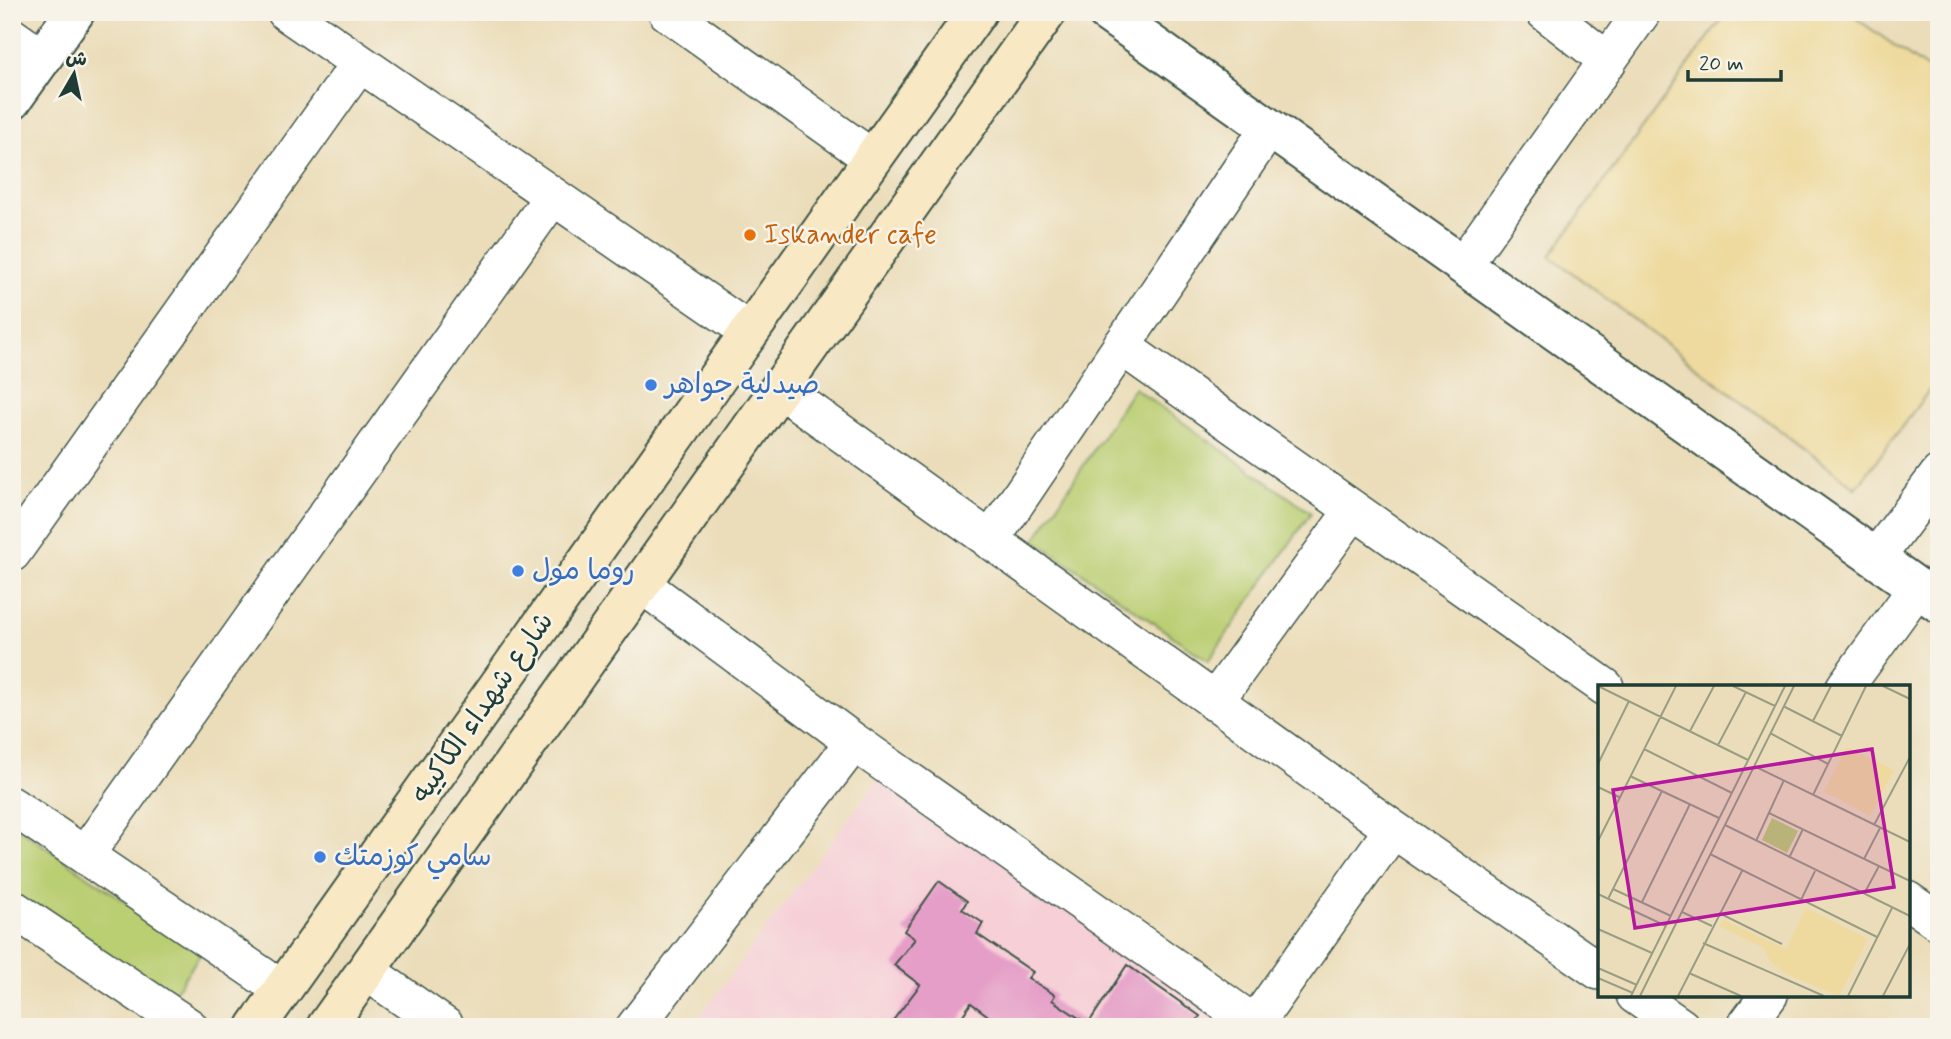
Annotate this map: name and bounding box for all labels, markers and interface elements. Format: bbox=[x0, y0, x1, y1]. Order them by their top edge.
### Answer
north arrow bbox=[38, 38, 108, 108]
scale bar bbox=[1688, 38, 1781, 82]
text: ش bbox=[64, 45, 89, 73]
text: 20 m bbox=[1699, 50, 1744, 78]
place label: Iskander cafe bbox=[764, 217, 937, 254]
marker: Iskander cafe bbox=[742, 227, 758, 243]
place label: صيدلية جواهر bbox=[663, 367, 819, 404]
marker: صيدلية جواهر bbox=[643, 377, 659, 393]
place label: روما مول bbox=[532, 553, 635, 590]
marker: روما مول bbox=[510, 563, 526, 579]
street label: شارع شهداء الكاكييه bbox=[403, 605, 563, 811]
inset map bbox=[1598, 685, 1909, 997]
place label: سامي كوزمتك bbox=[334, 839, 492, 880]
marker: سامي كوزمتك bbox=[312, 849, 328, 865]

